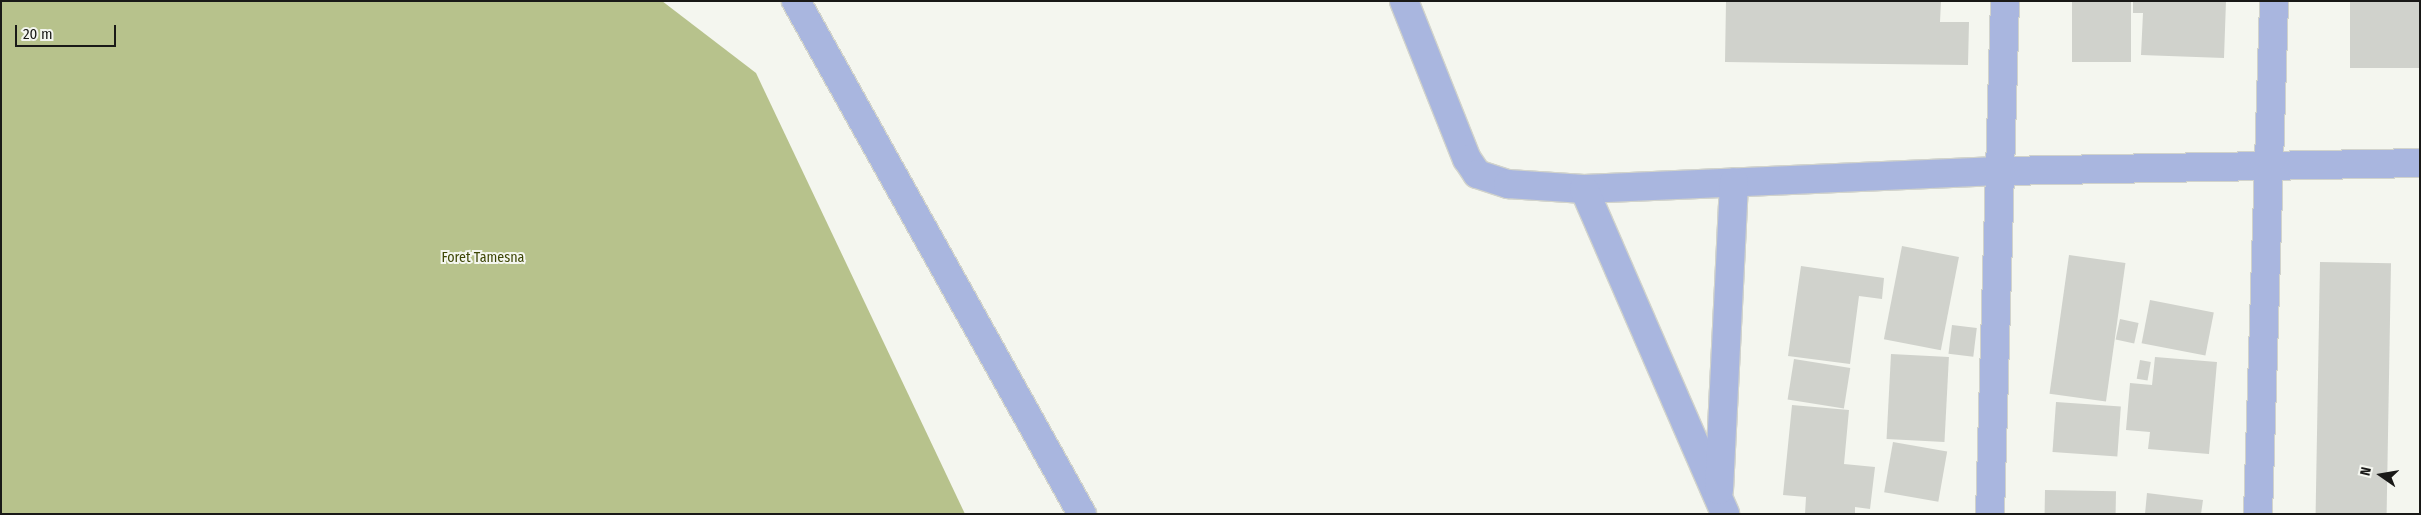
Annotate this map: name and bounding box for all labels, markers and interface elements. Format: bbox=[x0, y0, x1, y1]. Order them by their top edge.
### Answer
scale bar bbox=[18, 15, 119, 47]
text: 20 m bbox=[23, 25, 53, 43]
park label: Foret Tamesna bbox=[442, 250, 524, 266]
north arrow bbox=[2356, 450, 2406, 500]
text: N bbox=[2357, 466, 2375, 478]

